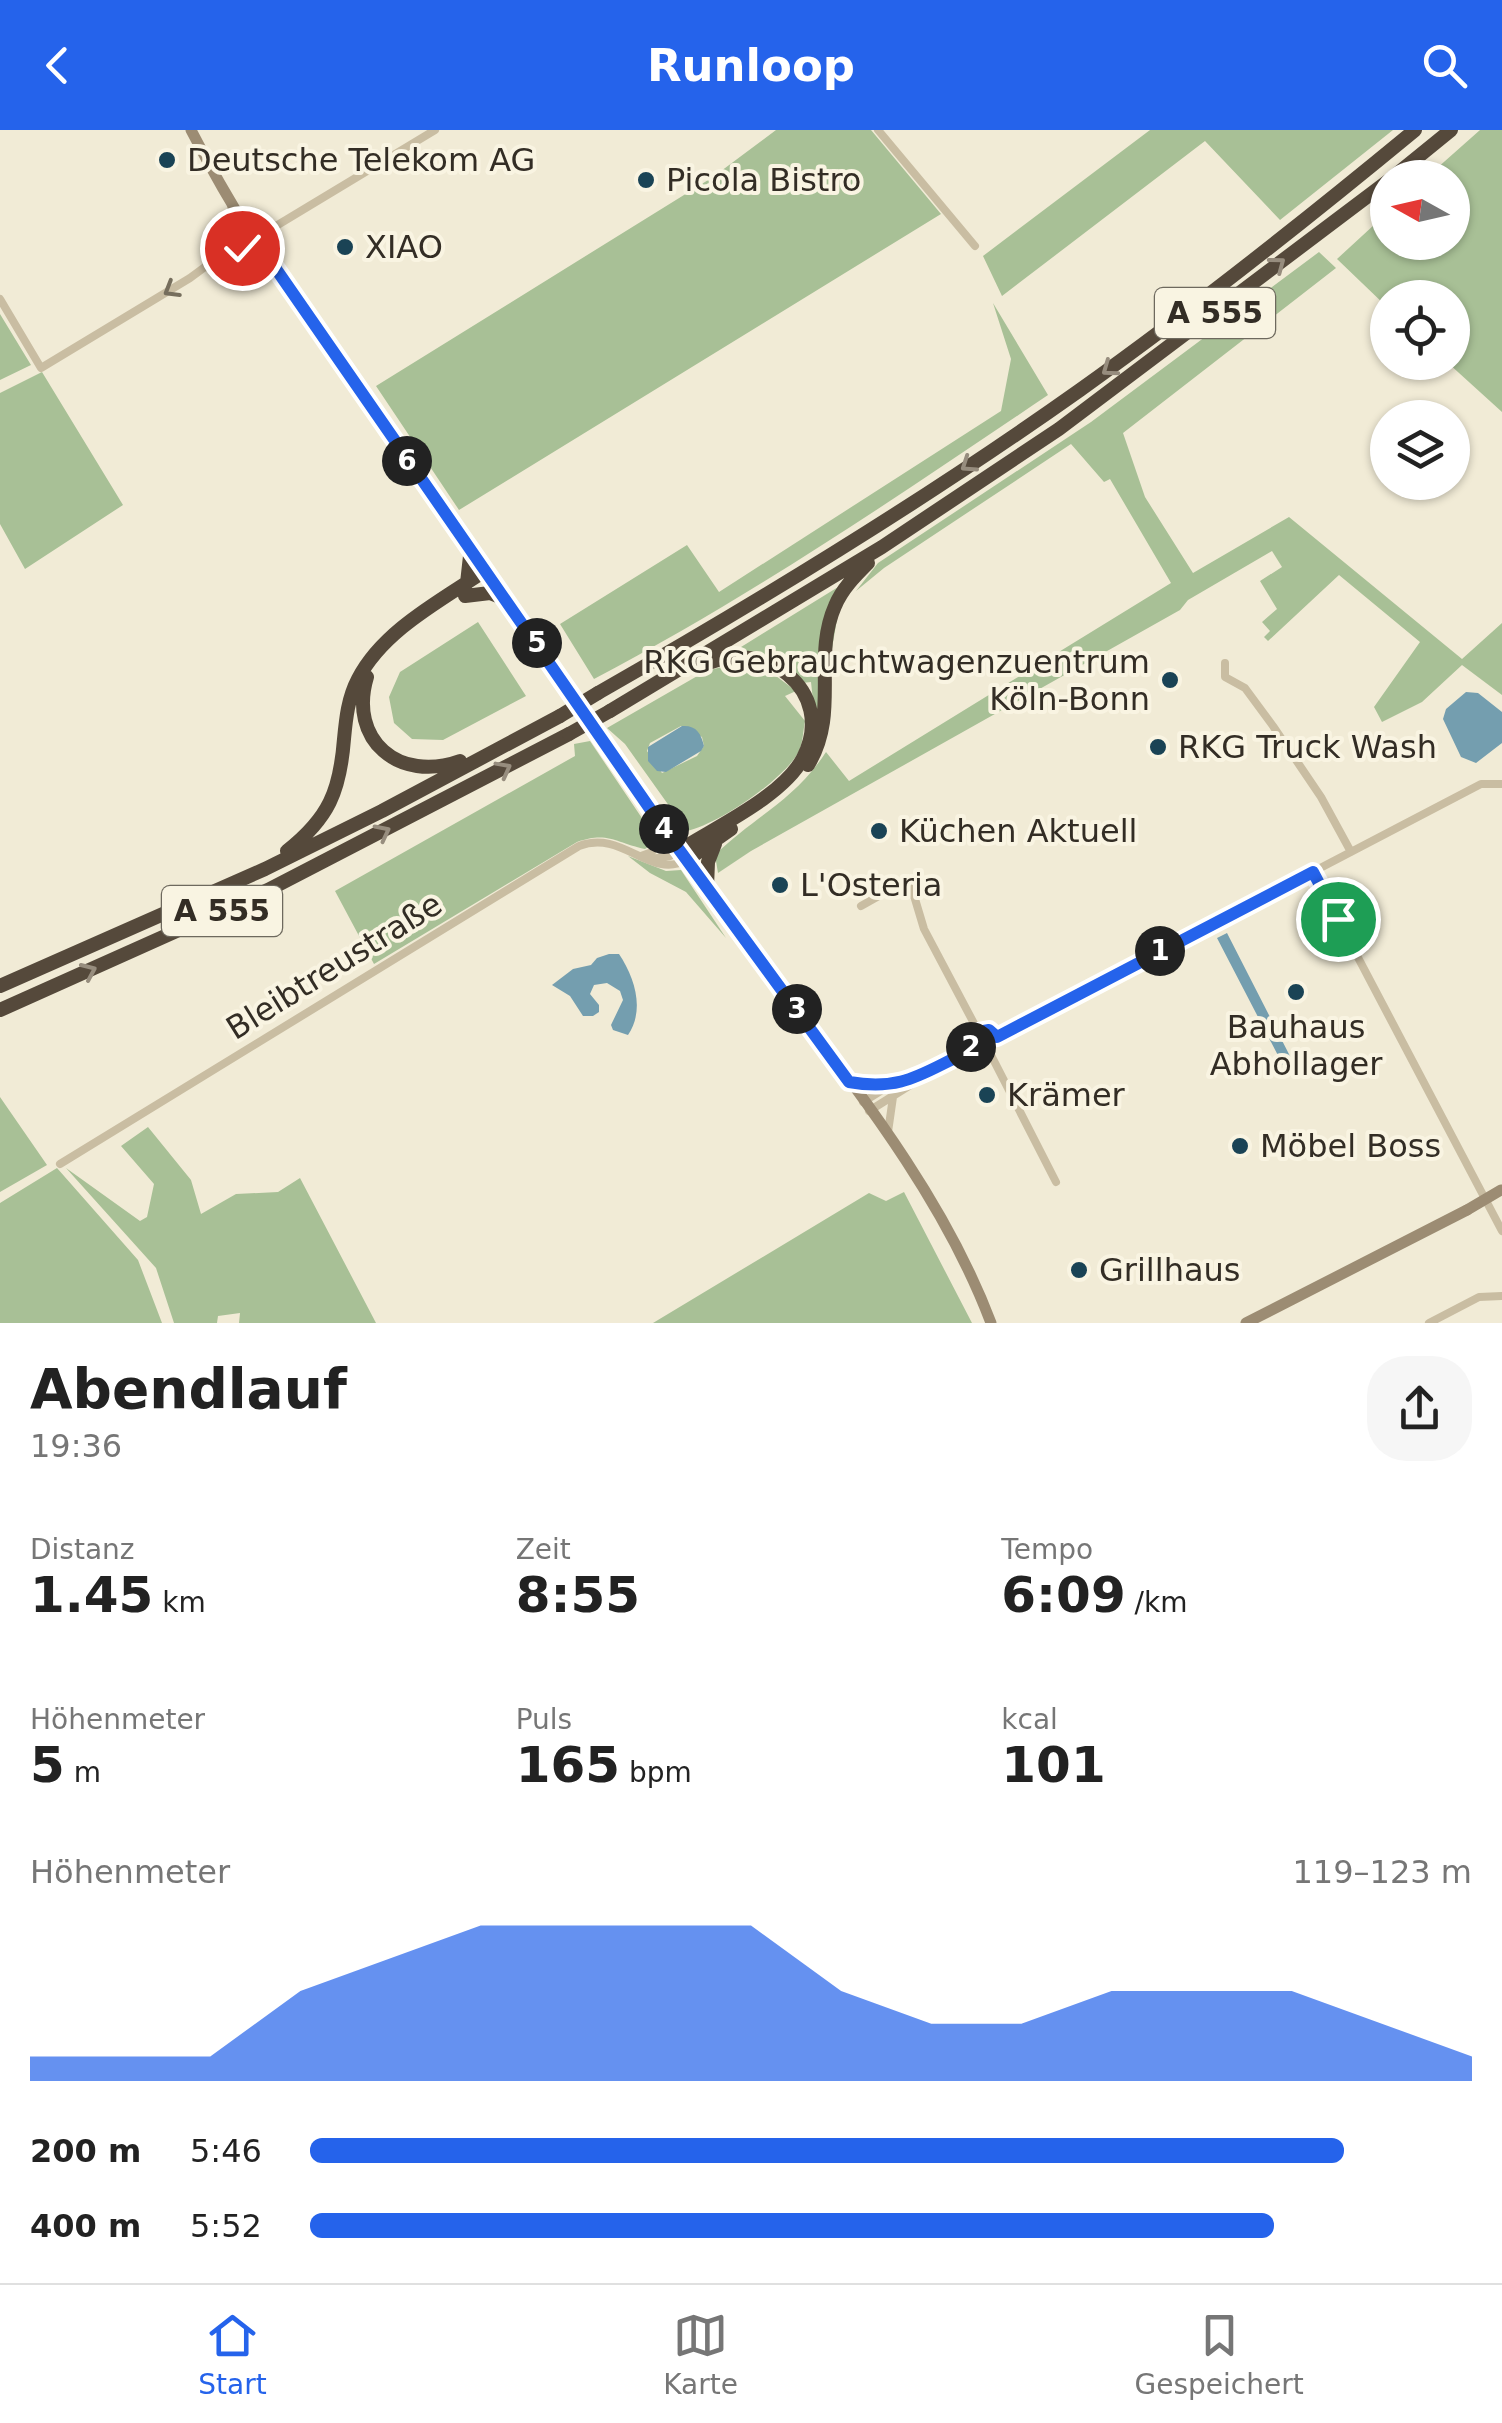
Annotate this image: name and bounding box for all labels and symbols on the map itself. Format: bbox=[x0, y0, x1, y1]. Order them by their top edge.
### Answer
place label: Deutsche Telekom AG bbox=[187, 141, 535, 179]
marker: Deutsche Telekom AG bbox=[156, 149, 178, 171]
north arrow bbox=[1370, 160, 1470, 260]
place label: Picola Bistro bbox=[666, 161, 861, 199]
marker: Picola Bistro bbox=[635, 169, 657, 191]
pin bbox=[200, 206, 285, 291]
place label: XIAO bbox=[365, 228, 443, 266]
marker: XIAO bbox=[334, 236, 356, 258]
one-way arrow bbox=[1267, 258, 1285, 276]
one-way arrow bbox=[164, 277, 182, 296]
road number: A 555 bbox=[1155, 288, 1275, 338]
one-way arrow bbox=[1102, 356, 1121, 375]
pin: 6 bbox=[382, 436, 432, 486]
one-way arrow bbox=[960, 453, 978, 472]
pin: 5 bbox=[512, 618, 562, 668]
place label: RKG Gebrauchtwagenzuentrum Köln-Bonn bbox=[643, 643, 1150, 718]
marker: RKG Gebrauchtwagenzuentrum Köln-Bonn bbox=[1159, 669, 1181, 691]
place label: RKG Truck Wash bbox=[1178, 728, 1437, 766]
marker: RKG Truck Wash bbox=[1147, 736, 1169, 758]
one-way arrow bbox=[494, 762, 512, 781]
pin: 4 bbox=[639, 804, 689, 854]
place label: Küchen Aktuell bbox=[899, 812, 1137, 850]
marker: Küchen Aktuell bbox=[868, 820, 890, 842]
one-way arrow bbox=[372, 825, 390, 844]
place label: L'Osteria bbox=[800, 866, 942, 904]
marker: L'Osteria bbox=[769, 874, 791, 896]
pin bbox=[1296, 877, 1381, 962]
street label: Bleibtreustraße bbox=[219, 885, 449, 1047]
road number: A 555 bbox=[162, 886, 282, 936]
pin: 1 bbox=[1135, 926, 1185, 976]
one-way arrow bbox=[79, 963, 97, 983]
marker: Bauhaus Abhollager bbox=[1285, 981, 1307, 1003]
pin: 3 bbox=[772, 984, 822, 1034]
place label: Bauhaus Abhollager bbox=[1210, 1008, 1383, 1083]
pin: 2 bbox=[946, 1022, 996, 1072]
place label: Krämer bbox=[1007, 1076, 1126, 1114]
marker: Krämer bbox=[976, 1084, 998, 1106]
place label: Möbel Boss bbox=[1260, 1127, 1441, 1165]
marker: Möbel Boss bbox=[1229, 1135, 1251, 1157]
place label: Grillhaus bbox=[1099, 1251, 1240, 1289]
marker: Grillhaus bbox=[1068, 1259, 1090, 1281]

